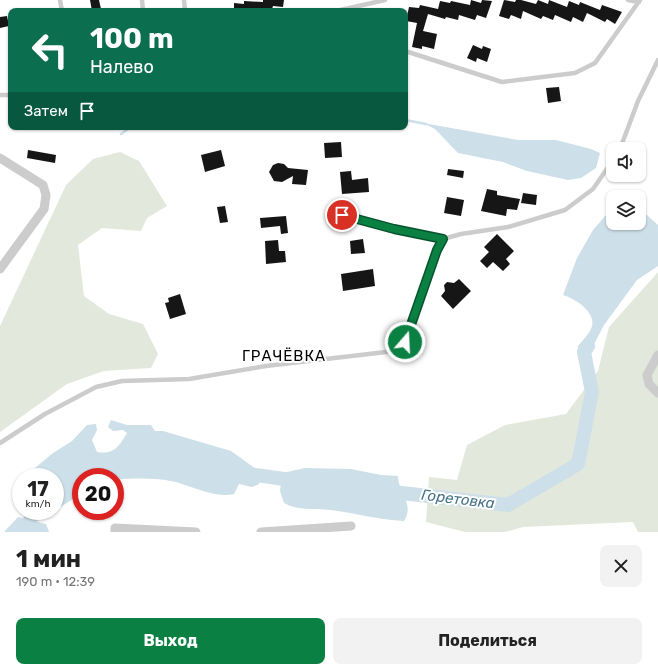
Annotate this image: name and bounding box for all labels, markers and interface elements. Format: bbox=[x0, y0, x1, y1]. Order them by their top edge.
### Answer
text: 100 m bbox=[90, 22, 174, 55]
icon: left bbox=[24, 24, 76, 76]
text: Налево bbox=[90, 56, 154, 78]
icon: arrive bbox=[76, 100, 98, 122]
text: Затем bbox=[24, 102, 68, 120]
map controls bbox=[606, 142, 646, 230]
button: sound bbox=[606, 142, 646, 182]
button: layers bbox=[606, 190, 646, 230]
pin bbox=[325, 198, 359, 232]
icon: arrive bbox=[331, 204, 353, 226]
position arrow bbox=[384, 321, 426, 363]
district label: ГРАЧЁВКА bbox=[242, 347, 326, 365]
speed limit sign: 20 bbox=[72, 468, 124, 520]
text: 17 bbox=[27, 477, 49, 501]
water label: Горетовка bbox=[420, 486, 496, 512]
text: km/h bbox=[26, 498, 50, 510]
text: 1 мин bbox=[16, 545, 81, 573]
button: close bbox=[600, 545, 642, 587]
text: 190 m · 12:39 bbox=[16, 574, 95, 589]
button: Выход bbox=[16, 618, 325, 664]
button: Поделиться bbox=[333, 618, 642, 664]

